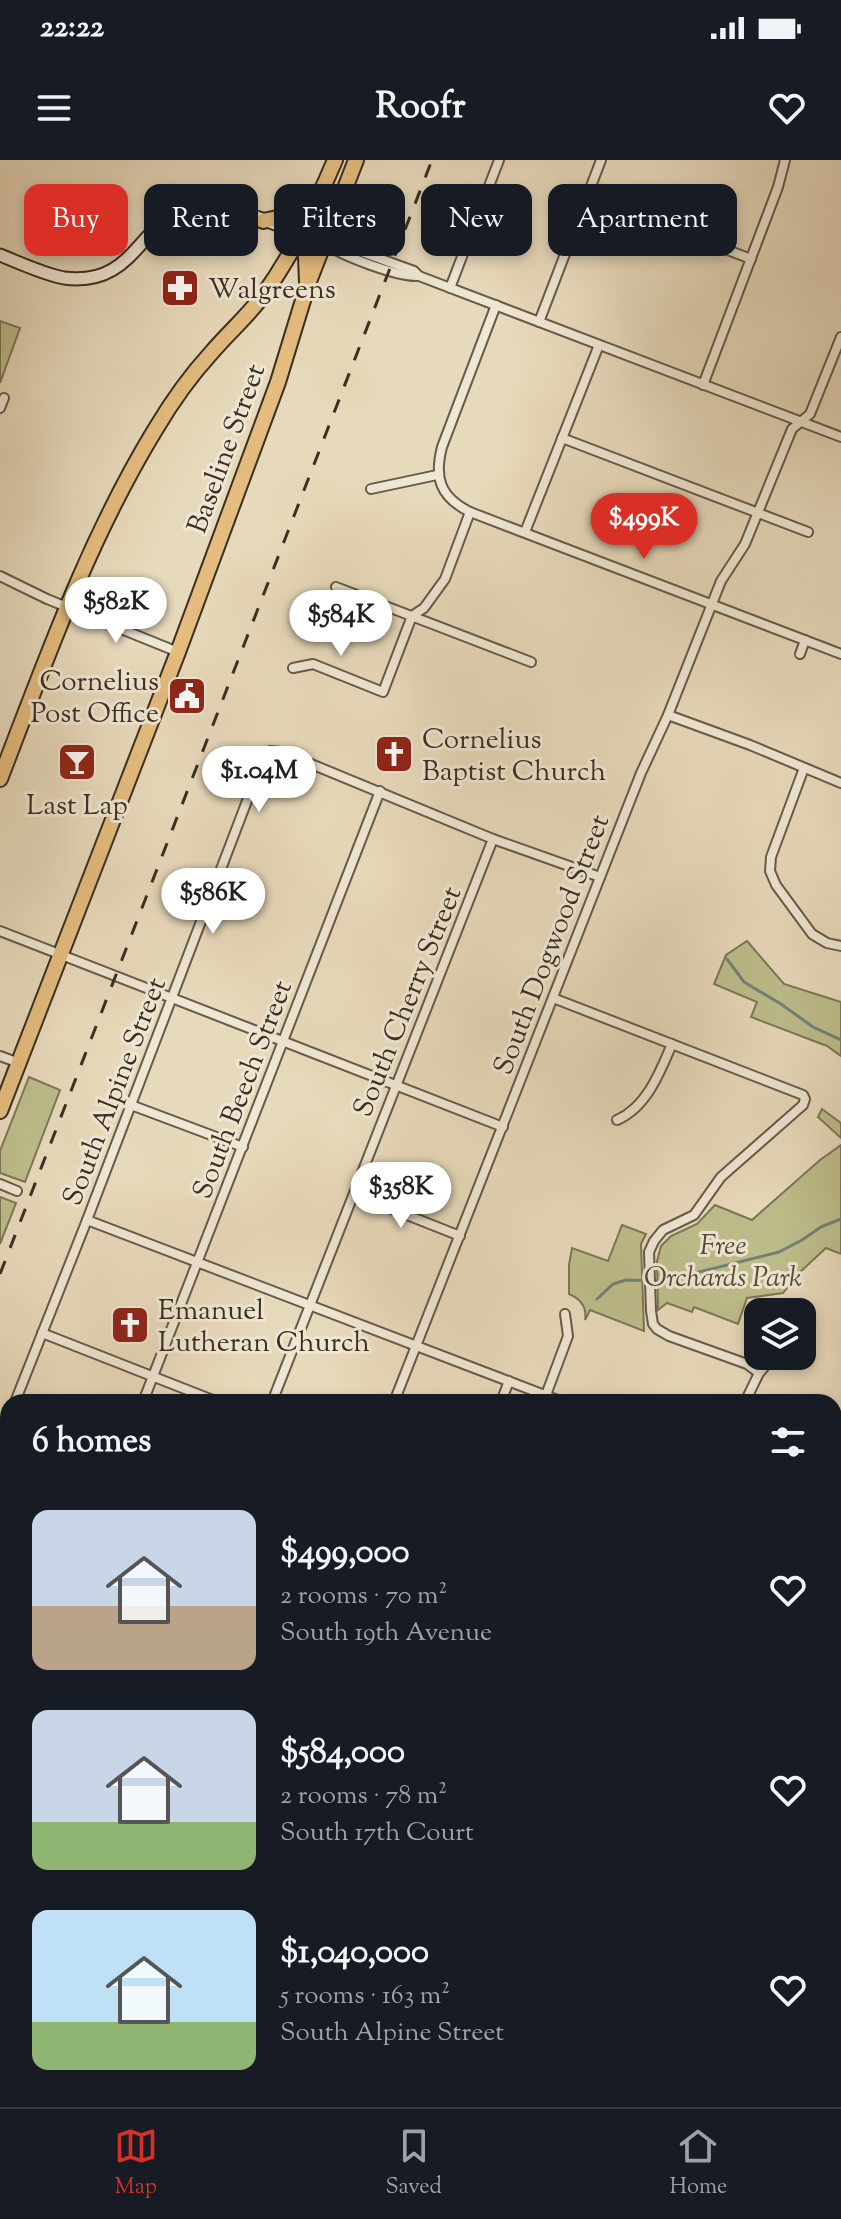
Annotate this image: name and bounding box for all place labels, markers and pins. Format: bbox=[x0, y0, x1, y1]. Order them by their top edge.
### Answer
pharmacy icon: Walgreens bbox=[159, 267, 201, 309]
place label: Walgreens bbox=[208, 271, 336, 311]
pin: $499K bbox=[588, 493, 700, 561]
pin: $582K bbox=[60, 577, 172, 645]
pin: $584K bbox=[285, 590, 397, 658]
place label: Cornelius Post Office bbox=[30, 663, 159, 735]
public building icon: Cornelius Post Office bbox=[166, 675, 208, 717]
place label: Cornelius Baptist Church bbox=[422, 721, 606, 793]
church icon: Cornelius Baptist Church bbox=[373, 733, 415, 775]
bar icon: Last Lap bbox=[56, 741, 98, 783]
pin: $1.04M bbox=[194, 746, 324, 814]
place label: Last Lap bbox=[26, 787, 128, 827]
pin: $586K bbox=[157, 868, 269, 936]
pin: $358K bbox=[345, 1162, 457, 1230]
place label: Emanuel Lutheran Church bbox=[158, 1292, 370, 1364]
church icon: Emanuel Lutheran Church bbox=[109, 1304, 151, 1346]

